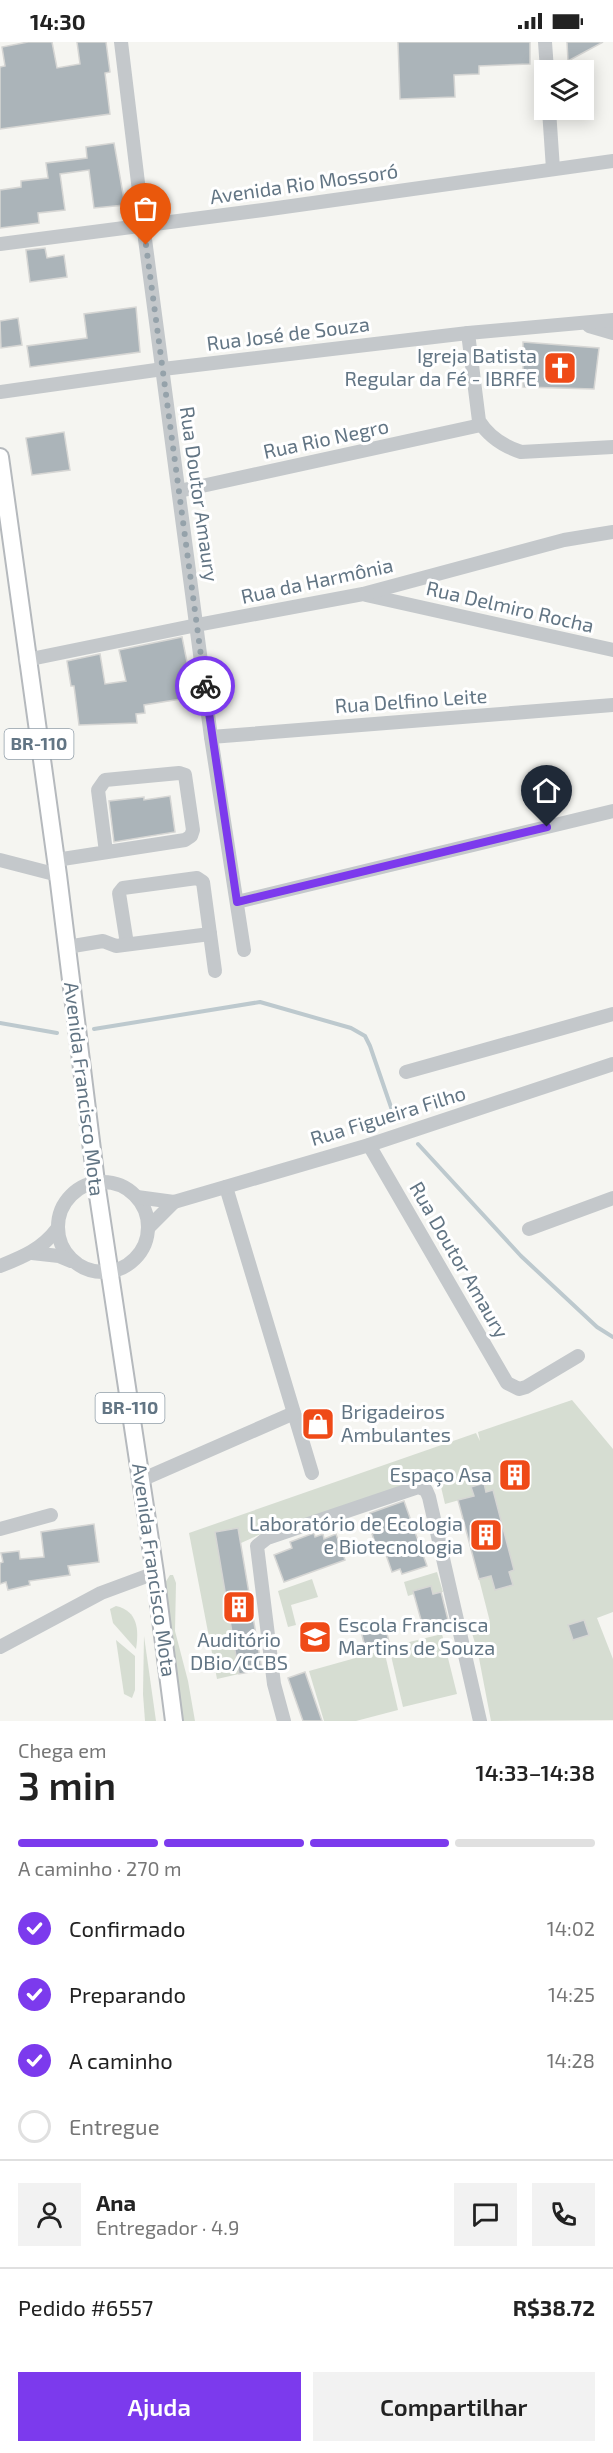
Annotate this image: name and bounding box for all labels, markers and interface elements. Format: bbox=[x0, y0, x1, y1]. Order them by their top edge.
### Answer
text: 14:30 bbox=[30, 8, 86, 34]
map controls bbox=[534, 60, 594, 120]
button: layers bbox=[534, 60, 594, 120]
street label: Avenida Rio Mossoró bbox=[208, 158, 399, 208]
pin bbox=[120, 183, 171, 245]
icon: bag bbox=[129, 192, 162, 225]
street label: Rua José de Souza bbox=[205, 311, 371, 355]
place label: Igreja Batista Regular da Fé - IBRFE bbox=[344, 343, 537, 390]
church icon: Igreja Batista Regular da Fé - IBRFE bbox=[542, 350, 578, 386]
street label: Rua Doutor Amaury bbox=[176, 405, 224, 583]
street label: Rua Rio Negro bbox=[261, 413, 391, 463]
street label: Rua da Harmônia bbox=[239, 552, 395, 608]
street label: Rua Delmiro Rocha bbox=[424, 575, 596, 637]
courier bbox=[175, 656, 235, 716]
icon: bike bbox=[189, 670, 222, 703]
street label: Rua Delfino Leite bbox=[334, 683, 488, 717]
road number: BR-110 bbox=[4, 729, 74, 759]
pin bbox=[521, 765, 572, 827]
icon: home bbox=[530, 774, 563, 807]
street label: Avenida Francisco Mota bbox=[60, 980, 110, 1197]
street label: Rua Figueira Filho bbox=[307, 1080, 468, 1150]
street label: Rua Doutor Amaury bbox=[405, 1177, 515, 1342]
road number: BR-110 bbox=[96, 1393, 164, 1423]
place label: Brigadeiros Ambulantes bbox=[341, 1399, 451, 1446]
shop icon: Brigadeiros Ambulantes bbox=[300, 1406, 336, 1442]
building icon: Espaço Asa bbox=[497, 1457, 533, 1493]
street label: Avenida Francisco Mota bbox=[128, 1461, 182, 1678]
place label: Espaço Asa bbox=[390, 1462, 492, 1487]
place label: Laboratório de Ecologia e Biotecnologia bbox=[249, 1511, 463, 1558]
building icon: Laboratório de Ecologia e Biotecnologia bbox=[468, 1517, 504, 1553]
building icon: Auditório DBio/CCBS bbox=[221, 1589, 257, 1625]
place label: Escola Francisca Martins de Souza bbox=[338, 1612, 495, 1659]
school or university icon: Escola Francisca Martins de Souza bbox=[297, 1619, 333, 1655]
place label: Auditório DBio/CCBS bbox=[190, 1627, 288, 1674]
text: Chega em bbox=[18, 1738, 107, 1762]
text: 14:33–14:38 bbox=[475, 1759, 595, 1785]
text: 3 min bbox=[18, 1761, 116, 1808]
text: A caminho · 270 m bbox=[18, 1856, 181, 1880]
icon: check bbox=[18, 1912, 51, 1945]
text: Confirmado bbox=[69, 1915, 185, 1941]
text: 14:02 bbox=[547, 1916, 595, 1940]
icon: check bbox=[18, 1978, 51, 2011]
text: Preparando bbox=[69, 1981, 186, 2007]
text: 14:25 bbox=[548, 1982, 595, 2006]
icon: check bbox=[18, 2044, 51, 2077]
text: A caminho bbox=[69, 2047, 173, 2073]
text: 14:28 bbox=[547, 2048, 595, 2072]
text: Entregue bbox=[69, 2113, 159, 2139]
button: person bbox=[18, 2183, 81, 2246]
button: chat bbox=[454, 2183, 517, 2246]
button: phone bbox=[532, 2183, 595, 2246]
text: Ana bbox=[96, 2189, 136, 2215]
text: Entregador · 4.9 bbox=[96, 2215, 239, 2239]
text: Pedido #6557 bbox=[18, 2294, 153, 2320]
text: R$38.72 bbox=[513, 2294, 595, 2320]
button: Ajuda bbox=[18, 2372, 301, 2441]
button: Compartilhar bbox=[313, 2372, 595, 2441]

